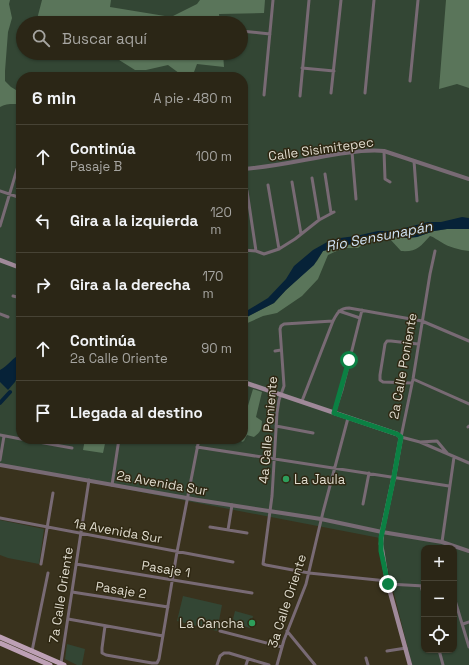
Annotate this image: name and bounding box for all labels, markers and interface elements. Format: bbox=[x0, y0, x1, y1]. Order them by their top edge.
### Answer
search box bbox=[16, 16, 248, 60]
icon: search bbox=[30, 27, 52, 49]
text: Buscar aquí bbox=[62, 29, 147, 48]
text: 6 min bbox=[32, 87, 76, 109]
text: A pie · 480 m bbox=[153, 90, 232, 107]
street label: Calle Sisimitepec bbox=[267, 133, 375, 165]
text: Continúa bbox=[70, 139, 136, 158]
icon: ahead bbox=[32, 146, 54, 168]
text: 100 m bbox=[195, 148, 232, 165]
text: Pasaje B bbox=[70, 158, 122, 175]
text: 120 m bbox=[210, 204, 232, 238]
icon: left bbox=[32, 210, 54, 232]
text: Gira a la izquierda bbox=[70, 211, 198, 230]
water label: Río Sensunapán bbox=[324, 217, 434, 255]
text: 170 m bbox=[202, 268, 223, 302]
icon: right bbox=[32, 274, 54, 296]
text: Gira a la derecha bbox=[70, 275, 190, 294]
street label: 2a Calle Poniente bbox=[385, 312, 421, 420]
text: Continúa bbox=[70, 331, 136, 350]
icon: ahead bbox=[32, 338, 54, 360]
text: 90 m bbox=[201, 340, 232, 357]
text: 2a Calle Oriente bbox=[70, 350, 168, 367]
route start bbox=[340, 351, 358, 369]
street label: 4a Calle Poniente bbox=[255, 376, 281, 484]
icon: arrive bbox=[32, 402, 54, 424]
text: Llegada al destino bbox=[70, 403, 203, 422]
street label: 2a Avenida Sur bbox=[115, 467, 209, 499]
place label: La Jaula bbox=[294, 471, 346, 488]
marker: La Jaula bbox=[281, 474, 291, 484]
street label: 1a Avenida Sur bbox=[72, 515, 164, 547]
map controls bbox=[421, 545, 457, 653]
button: + bbox=[421, 545, 457, 581]
street label: 7a Calle Oriente bbox=[45, 546, 77, 644]
street label: 3a Calle Oriente bbox=[264, 552, 310, 650]
street label: Pasaje 1 bbox=[140, 557, 192, 581]
route end bbox=[379, 575, 397, 593]
street label: Pasaje 2 bbox=[94, 578, 148, 602]
button: − bbox=[421, 581, 457, 617]
place label: La Cancha bbox=[179, 615, 245, 632]
button: locate bbox=[421, 617, 457, 653]
marker: La Cancha bbox=[247, 618, 257, 628]

